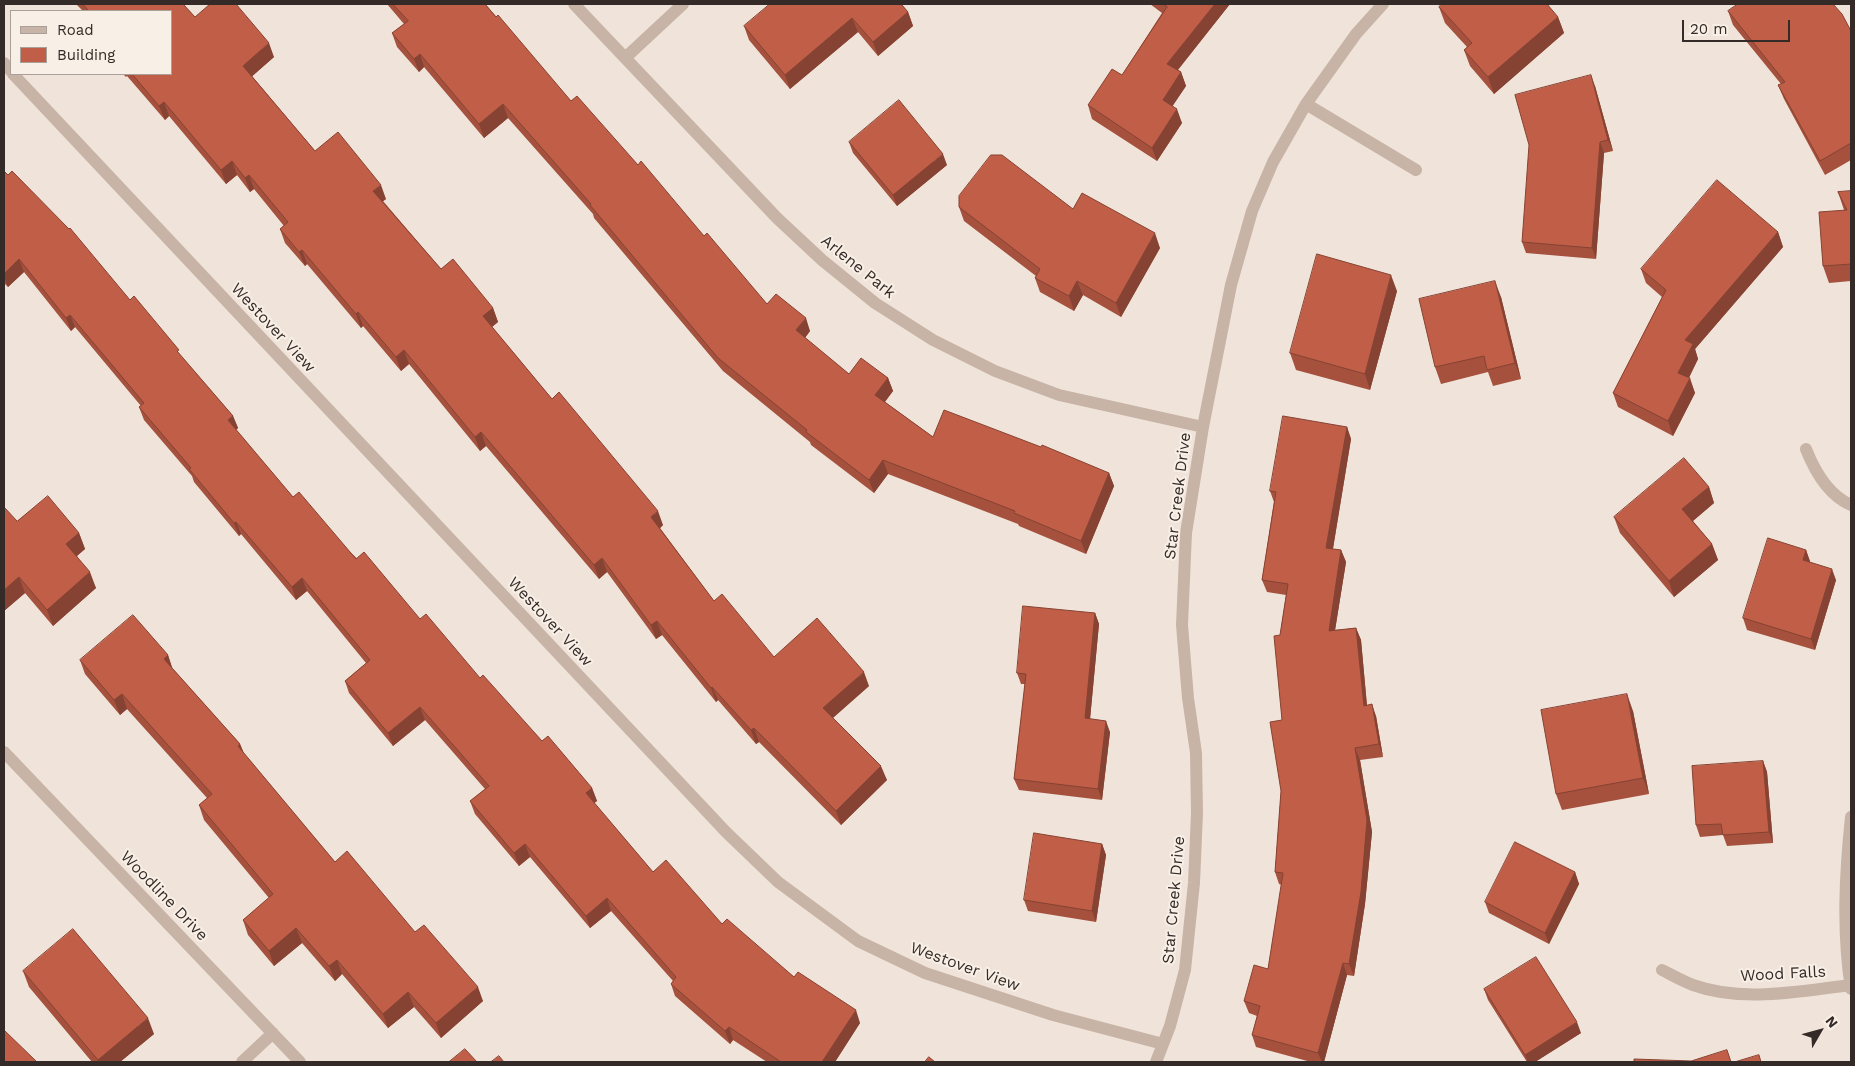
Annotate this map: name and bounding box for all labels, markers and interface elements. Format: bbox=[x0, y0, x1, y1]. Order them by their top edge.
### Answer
legend bbox=[10, 10, 172, 75]
scale bar bbox=[1685, 10, 1792, 42]
text: 20 m bbox=[1690, 20, 1728, 38]
text: Road bbox=[57, 21, 94, 39]
text: Building bbox=[57, 46, 115, 64]
street label: Arlene Park bbox=[817, 231, 899, 303]
street label: Westover View bbox=[227, 279, 319, 377]
street label: Star Creek Drive bbox=[1161, 431, 1195, 561]
street label: Westover View bbox=[504, 573, 596, 671]
street label: Star Creek Drive bbox=[1159, 835, 1189, 965]
street label: Woodline Drive bbox=[116, 847, 212, 945]
street label: Westover View bbox=[908, 938, 1022, 996]
street label: Wood Falls bbox=[1740, 962, 1826, 986]
north arrow bbox=[1795, 1006, 1845, 1056]
text: N bbox=[1822, 1013, 1841, 1031]

